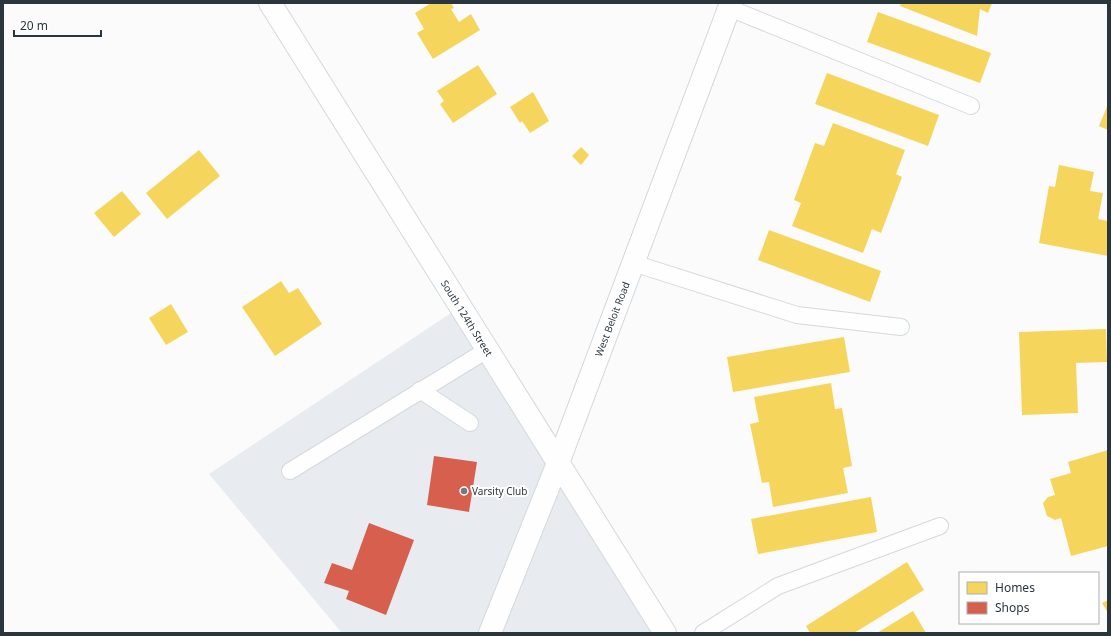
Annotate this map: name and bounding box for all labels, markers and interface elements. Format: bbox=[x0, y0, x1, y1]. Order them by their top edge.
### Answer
scale bar bbox=[14, 12, 101, 38]
text: 20 m bbox=[20, 17, 48, 34]
street label: South 124th Street bbox=[438, 277, 496, 359]
street label: West Beloit Road bbox=[591, 279, 633, 359]
place label: Varsity Club bbox=[472, 484, 527, 498]
marker: Varsity Club bbox=[459, 486, 469, 496]
legend bbox=[959, 572, 1099, 624]
text: Homes bbox=[995, 579, 1035, 596]
text: Shops bbox=[995, 599, 1030, 616]

